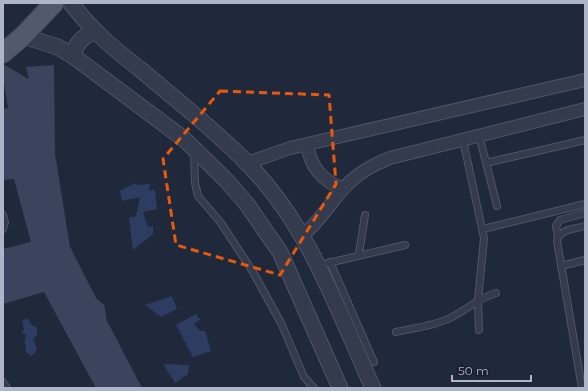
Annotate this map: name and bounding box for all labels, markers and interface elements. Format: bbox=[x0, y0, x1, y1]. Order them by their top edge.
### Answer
scale bar bbox=[452, 357, 531, 383]
text: 50 m bbox=[458, 363, 489, 378]

